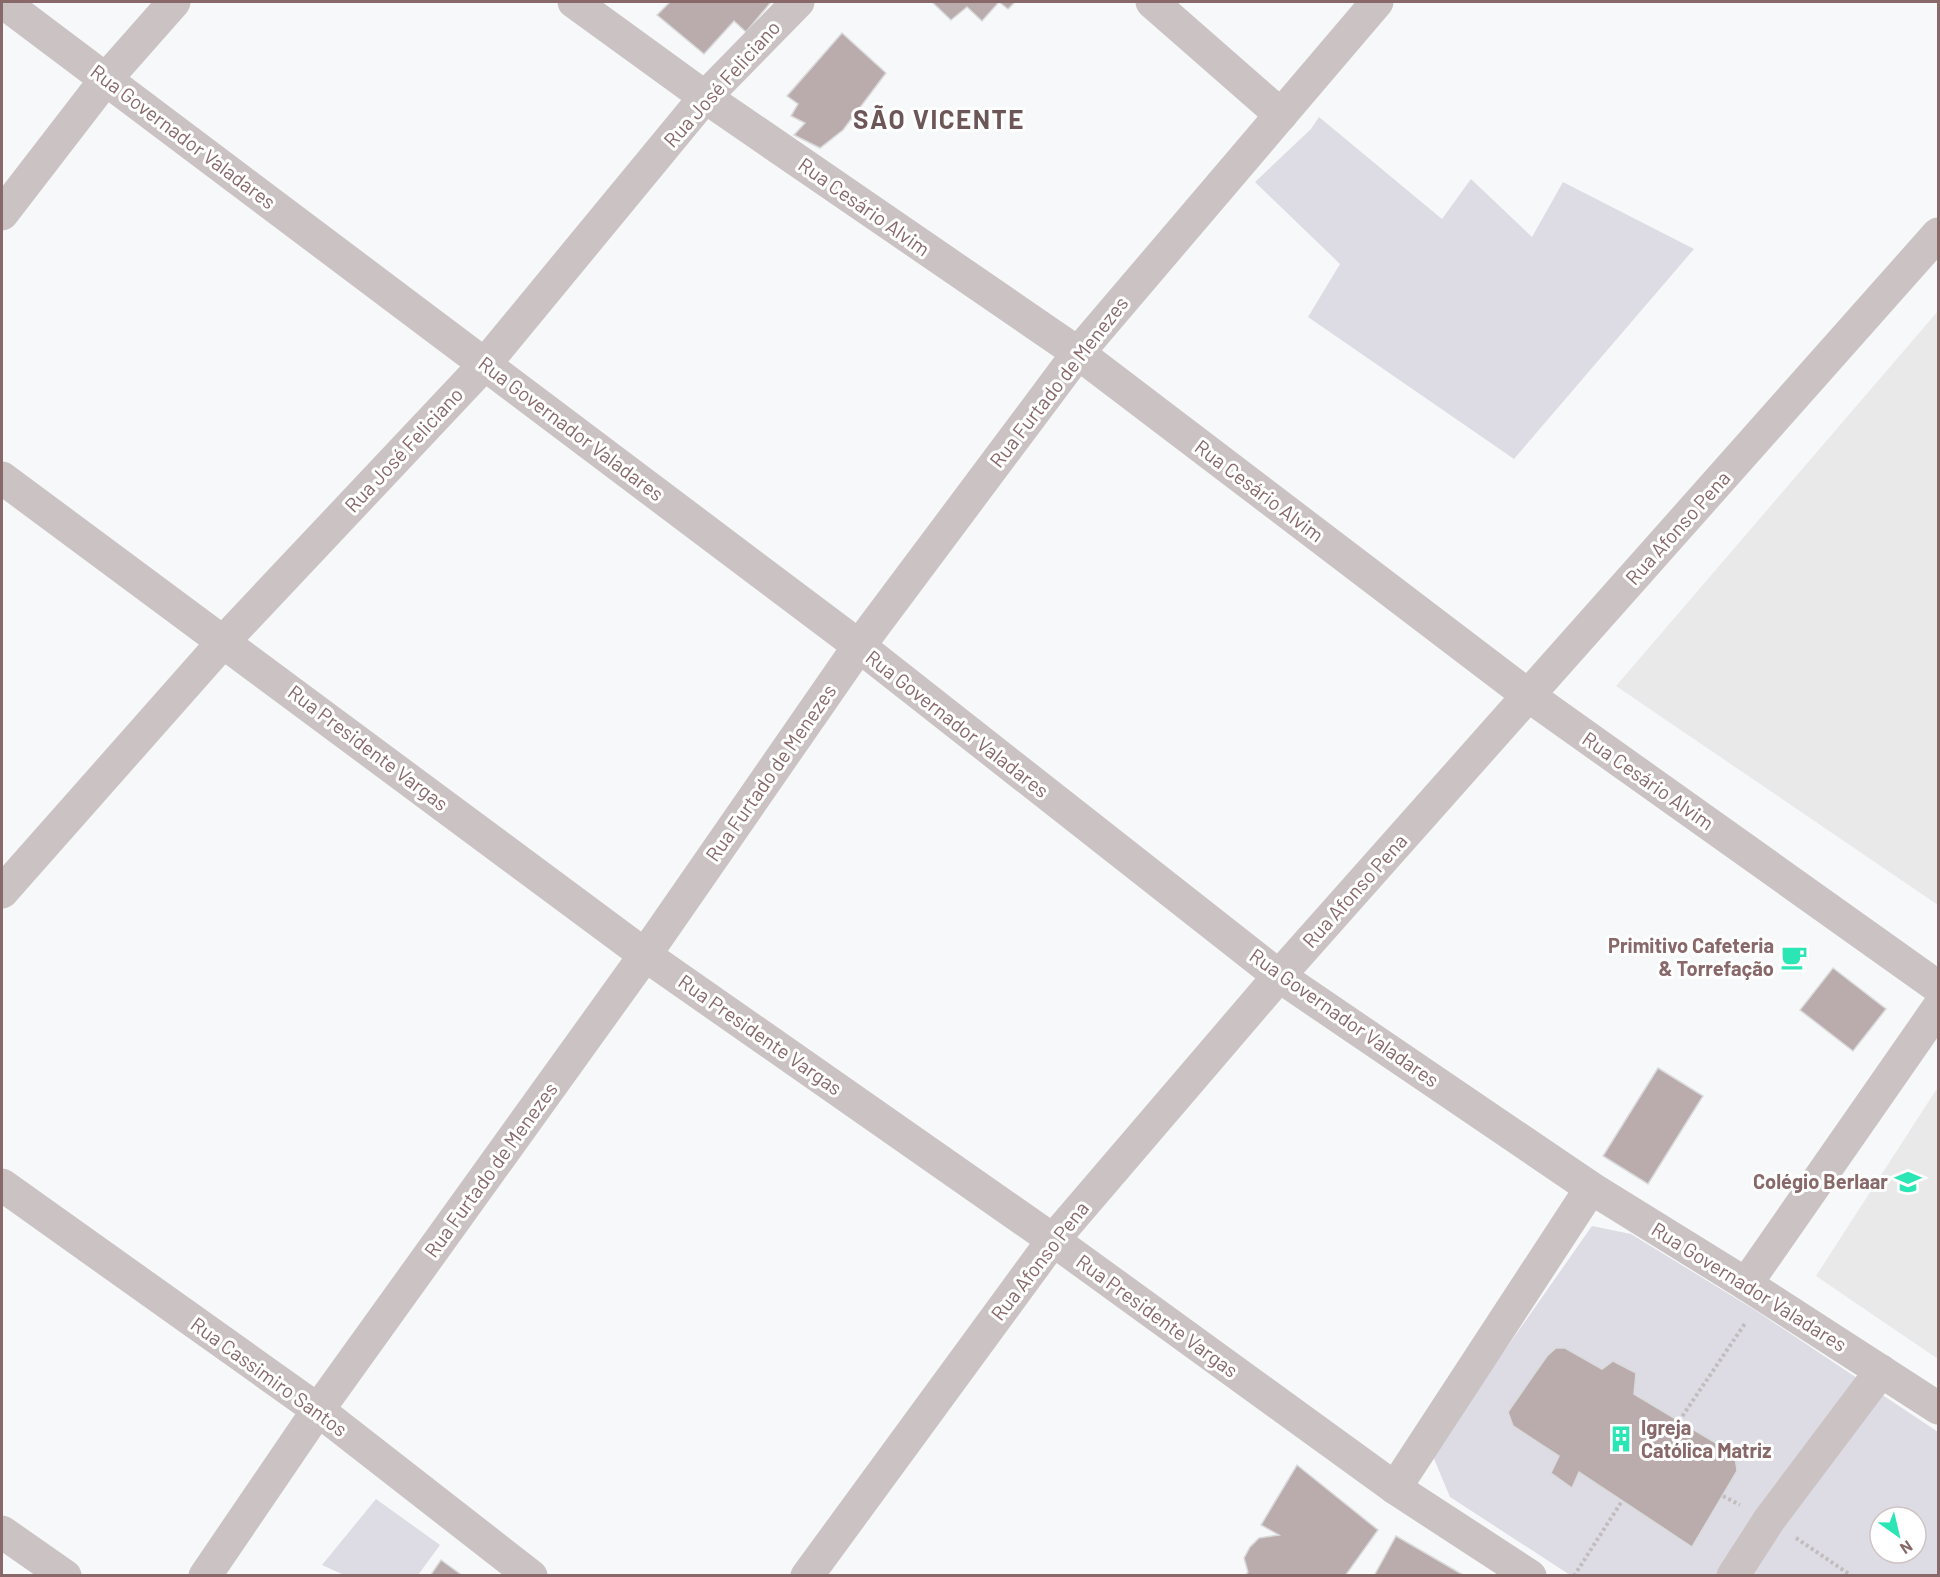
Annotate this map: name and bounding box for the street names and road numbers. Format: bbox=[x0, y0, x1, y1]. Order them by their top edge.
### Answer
street label: Rua José Feliciano bbox=[658, 15, 784, 152]
street label: Rua Governador Valadares bbox=[86, 59, 281, 214]
street label: Rua Cesário Alvim bbox=[794, 152, 935, 260]
street label: Rua Furtado de Menezes bbox=[984, 291, 1133, 472]
street label: Rua Governador Valadares bbox=[474, 351, 669, 506]
street label: Rua José Feliciano bbox=[339, 382, 467, 517]
street label: Rua Cesário Alvim bbox=[1191, 434, 1329, 546]
street label: Rua Afonso Pena bbox=[1620, 466, 1735, 589]
street label: Rua Governador Valadares bbox=[861, 644, 1054, 802]
street label: Rua Presidente Vargas bbox=[284, 679, 453, 815]
street label: Rua Furtado de Menezes bbox=[700, 679, 840, 866]
street label: Rua Cesário Alvim bbox=[1578, 726, 1719, 834]
street label: Rua Afonso Pena bbox=[1297, 829, 1412, 952]
street label: Rua Governador Valadares bbox=[1245, 943, 1444, 1092]
street label: Rua Presidente Vargas bbox=[674, 969, 847, 1100]
street label: Rua Furtado de Menezes bbox=[419, 1077, 562, 1262]
street label: Rua Afonso Pena bbox=[985, 1196, 1093, 1325]
street label: Rua Governador Valadares bbox=[1648, 1216, 1851, 1356]
street label: Rua Presidente Vargas bbox=[1072, 1248, 1243, 1382]
street label: Rua Cassimiro Santos bbox=[187, 1311, 352, 1441]

